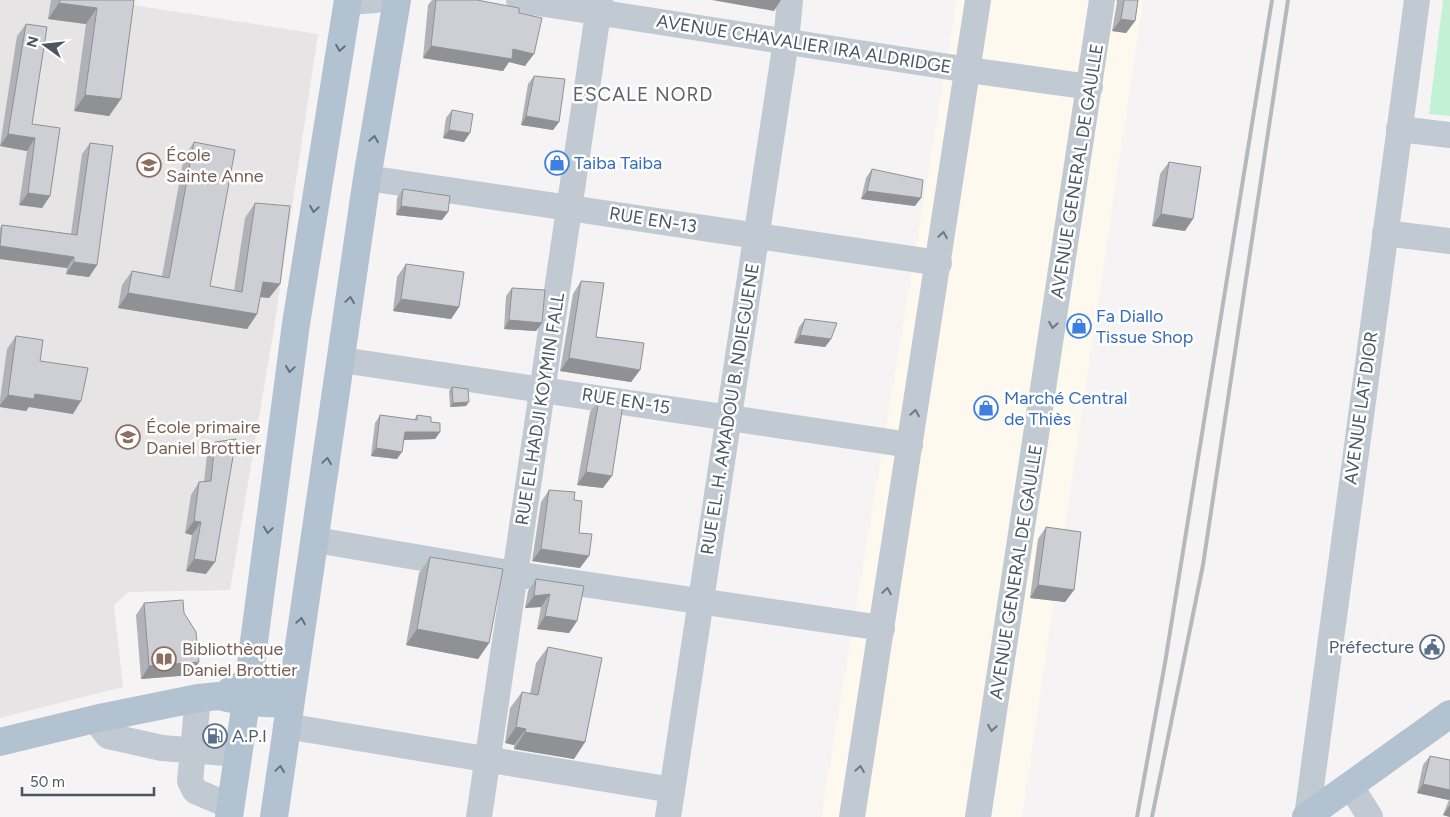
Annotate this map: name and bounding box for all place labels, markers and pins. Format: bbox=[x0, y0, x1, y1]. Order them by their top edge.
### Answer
place label: École Sainte Anne bbox=[166, 144, 264, 187]
shop icon: Taiba Taiba bbox=[544, 150, 570, 176]
school or university icon: École Sainte Anne bbox=[136, 152, 162, 178]
place label: Taiba Taiba bbox=[574, 152, 662, 174]
place label: Fa Diallo Tissue Shop bbox=[1096, 305, 1193, 348]
shop icon: Fa Diallo Tissue Shop bbox=[1066, 313, 1092, 339]
place label: Marché Central de Thiès bbox=[1004, 387, 1127, 430]
shop icon: Marché Central de Thiès bbox=[973, 395, 999, 421]
place label: École primaire Daniel Brottier bbox=[146, 416, 261, 459]
school or university icon: École primaire Daniel Brottier bbox=[115, 424, 141, 450]
public building icon: Préfecture bbox=[1419, 634, 1445, 660]
place label: Préfecture bbox=[1329, 636, 1414, 658]
place label: Bibliothèque Daniel Brottier bbox=[182, 638, 297, 681]
library icon: Bibliothèque Daniel Brottier bbox=[151, 646, 177, 672]
fuel station icon: A.P.I bbox=[202, 723, 228, 749]
place label: A.P.I bbox=[232, 725, 267, 747]

